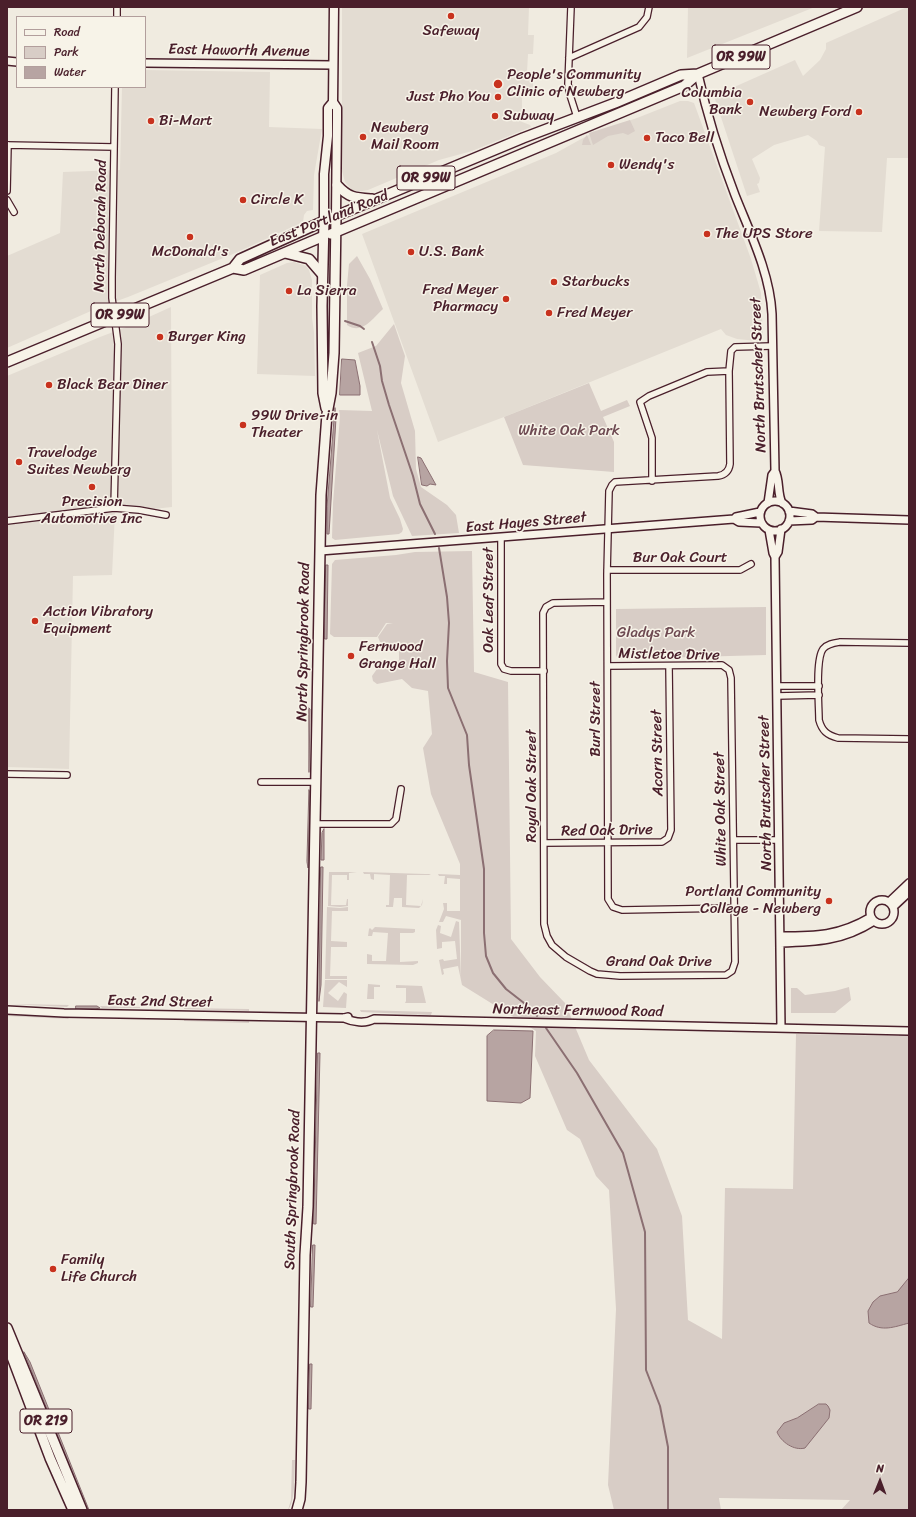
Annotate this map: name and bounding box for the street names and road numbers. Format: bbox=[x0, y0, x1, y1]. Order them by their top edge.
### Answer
street label: East Haworth Avenue bbox=[168, 41, 310, 61]
road number: OR 99W bbox=[712, 45, 770, 69]
street label: North Deborah Road bbox=[91, 160, 111, 292]
road number: OR 99W bbox=[397, 166, 455, 190]
street label: East Portland Road bbox=[267, 187, 391, 251]
street label: North Brutscher Street bbox=[747, 297, 771, 453]
road number: OR 99W bbox=[91, 303, 149, 327]
street label: East Hayes Street bbox=[465, 509, 587, 537]
street label: Oak Leaf Street bbox=[480, 547, 498, 653]
street label: Bur Oak Court bbox=[633, 549, 727, 567]
street label: North Springbrook Road bbox=[294, 562, 314, 722]
street label: Mistletoe Drive bbox=[618, 645, 720, 665]
street label: Burl Street bbox=[587, 681, 605, 757]
street label: Acorn Street bbox=[648, 709, 668, 797]
street label: North Brutscher Street bbox=[756, 715, 776, 871]
street label: Royal Oak Street bbox=[523, 730, 541, 842]
street label: White Oak Street bbox=[711, 752, 731, 866]
street label: Red Oak Drive bbox=[561, 821, 653, 841]
street label: Grand Oak Drive bbox=[606, 953, 712, 971]
street label: East 2nd Street bbox=[107, 992, 213, 1012]
street label: Northeast Fernwood Road bbox=[493, 1001, 663, 1021]
street label: South Springbrook Road bbox=[281, 1110, 305, 1270]
road number: OR 219 bbox=[20, 1409, 72, 1433]

